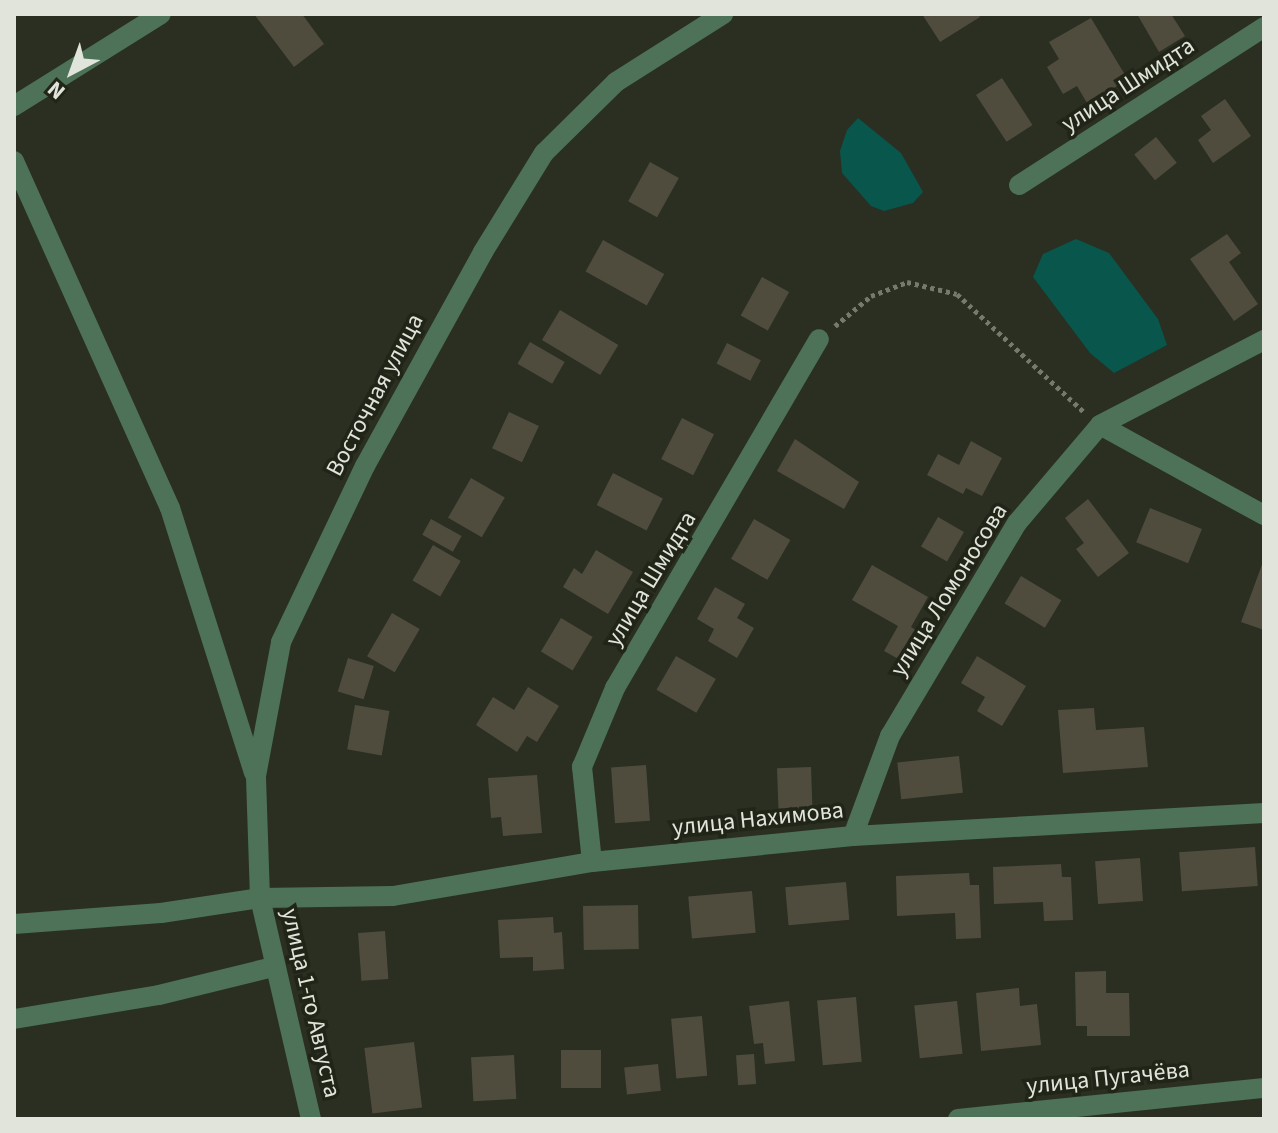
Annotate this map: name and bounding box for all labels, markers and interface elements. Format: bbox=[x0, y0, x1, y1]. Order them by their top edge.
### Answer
street label: улица Шмидта bbox=[1056, 31, 1200, 139]
north arrow bbox=[32, 32, 112, 112]
text: N bbox=[40, 73, 72, 107]
street label: Восточная улица bbox=[320, 309, 430, 481]
street label: улица Ломоносова bbox=[884, 498, 1014, 682]
street label: улица Шмидта bbox=[599, 506, 703, 652]
street label: улица Нахимова bbox=[671, 796, 845, 842]
street label: улица 1-го Августа bbox=[275, 906, 347, 1100]
street label: улица Пугачёва bbox=[1025, 1055, 1191, 1101]

